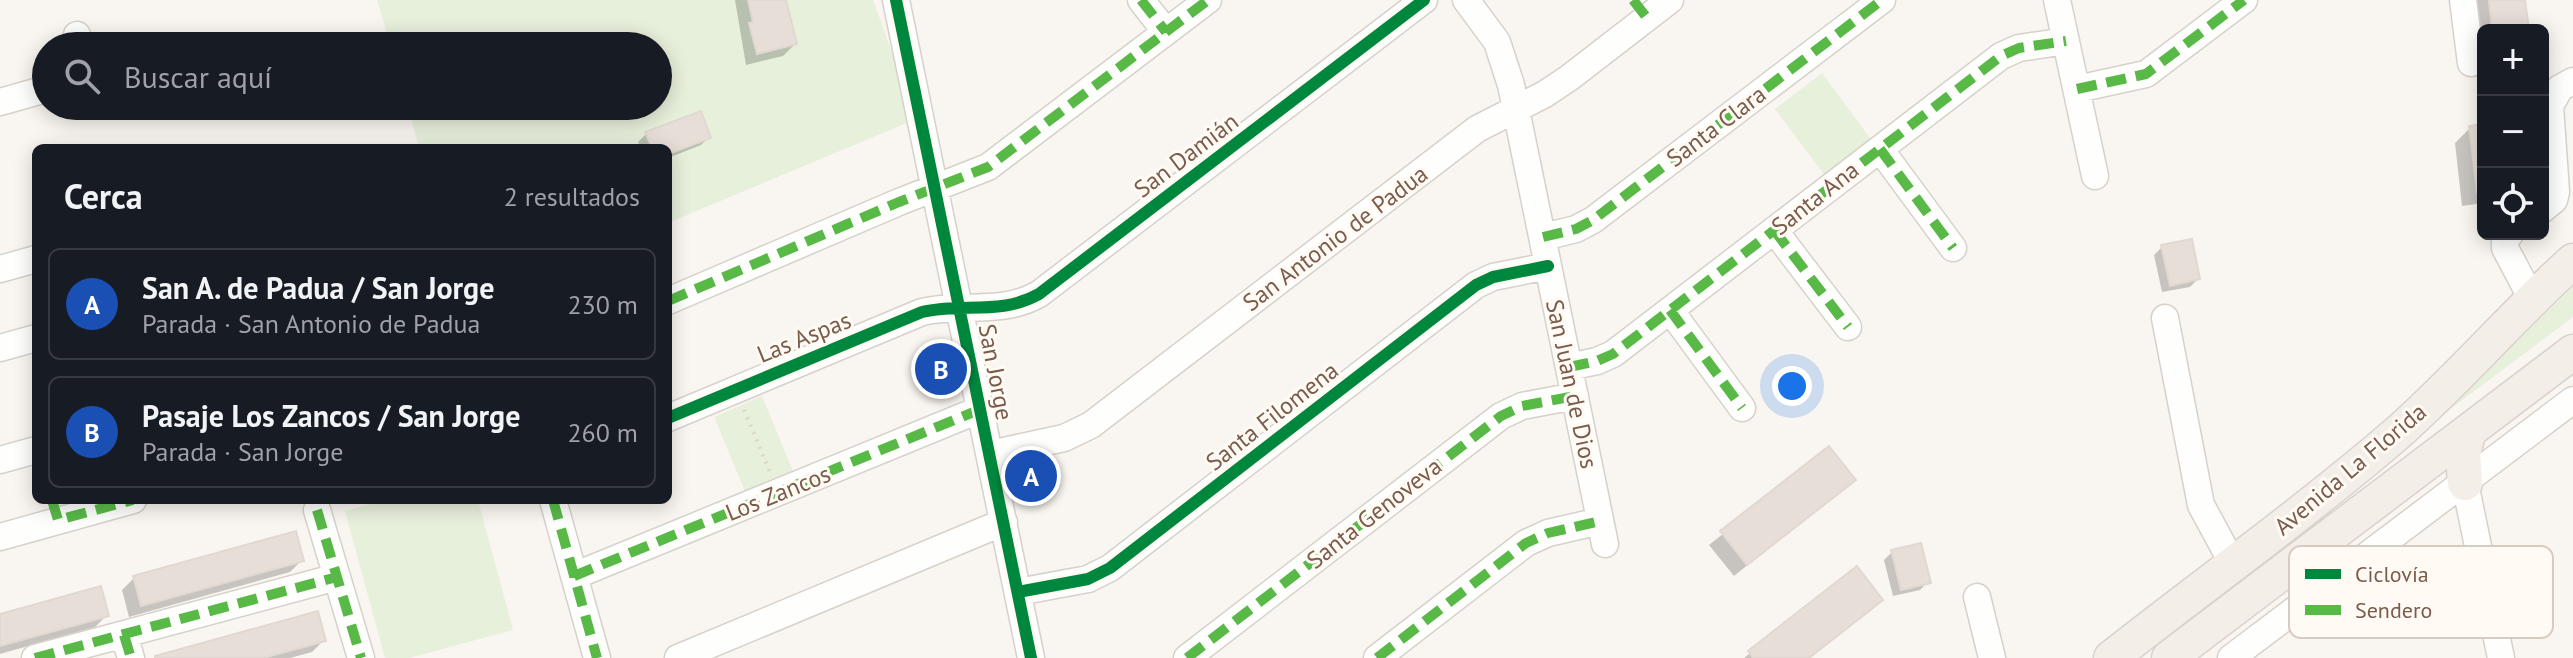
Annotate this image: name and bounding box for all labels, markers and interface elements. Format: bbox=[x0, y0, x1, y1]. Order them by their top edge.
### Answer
map controls bbox=[2477, 24, 2549, 240]
button: + bbox=[2477, 24, 2549, 96]
search box bbox=[32, 32, 672, 120]
icon: search bbox=[60, 54, 104, 98]
text: Buscar aquí bbox=[124, 57, 272, 96]
street label: Santa Clara bbox=[1660, 78, 1772, 174]
button: − bbox=[2477, 96, 2549, 168]
street label: San Damián bbox=[1128, 106, 1244, 204]
street label: Santa Ana bbox=[1765, 154, 1865, 242]
street label: San Antonio de Padua bbox=[1236, 158, 1434, 318]
button: locate bbox=[2477, 168, 2549, 240]
text: Cerca bbox=[64, 174, 143, 218]
text: 2 resultados bbox=[504, 180, 640, 213]
text: San A. de Padua / San Jorge bbox=[142, 268, 494, 307]
text: A bbox=[84, 288, 100, 321]
text: 230 m bbox=[567, 288, 638, 321]
street label: San Juan de Dios bbox=[1539, 297, 1605, 471]
street label: Las Aspas bbox=[752, 304, 856, 370]
text: Parada · San Antonio de Padua bbox=[142, 307, 481, 340]
street label: San Jorge bbox=[972, 321, 1020, 423]
pin: B bbox=[915, 339, 967, 399]
street label: Santa Filomena bbox=[1200, 355, 1344, 477]
your location bbox=[1772, 366, 1812, 406]
text: Pasaje Los Zancos / San Jorge bbox=[142, 396, 520, 435]
street label: Avenida La Florida bbox=[2267, 396, 2433, 542]
text: B bbox=[84, 416, 100, 449]
text: 260 m bbox=[567, 416, 638, 449]
text: Parada · San Jorge bbox=[142, 435, 343, 468]
pin: A bbox=[1005, 446, 1057, 506]
street label: Santa Genoveva bbox=[1300, 451, 1448, 575]
street label: Los Zancos bbox=[721, 458, 835, 528]
legend bbox=[2289, 546, 2553, 638]
text: Ciclovía bbox=[2355, 560, 2429, 588]
text: Sendero bbox=[2355, 596, 2432, 624]

